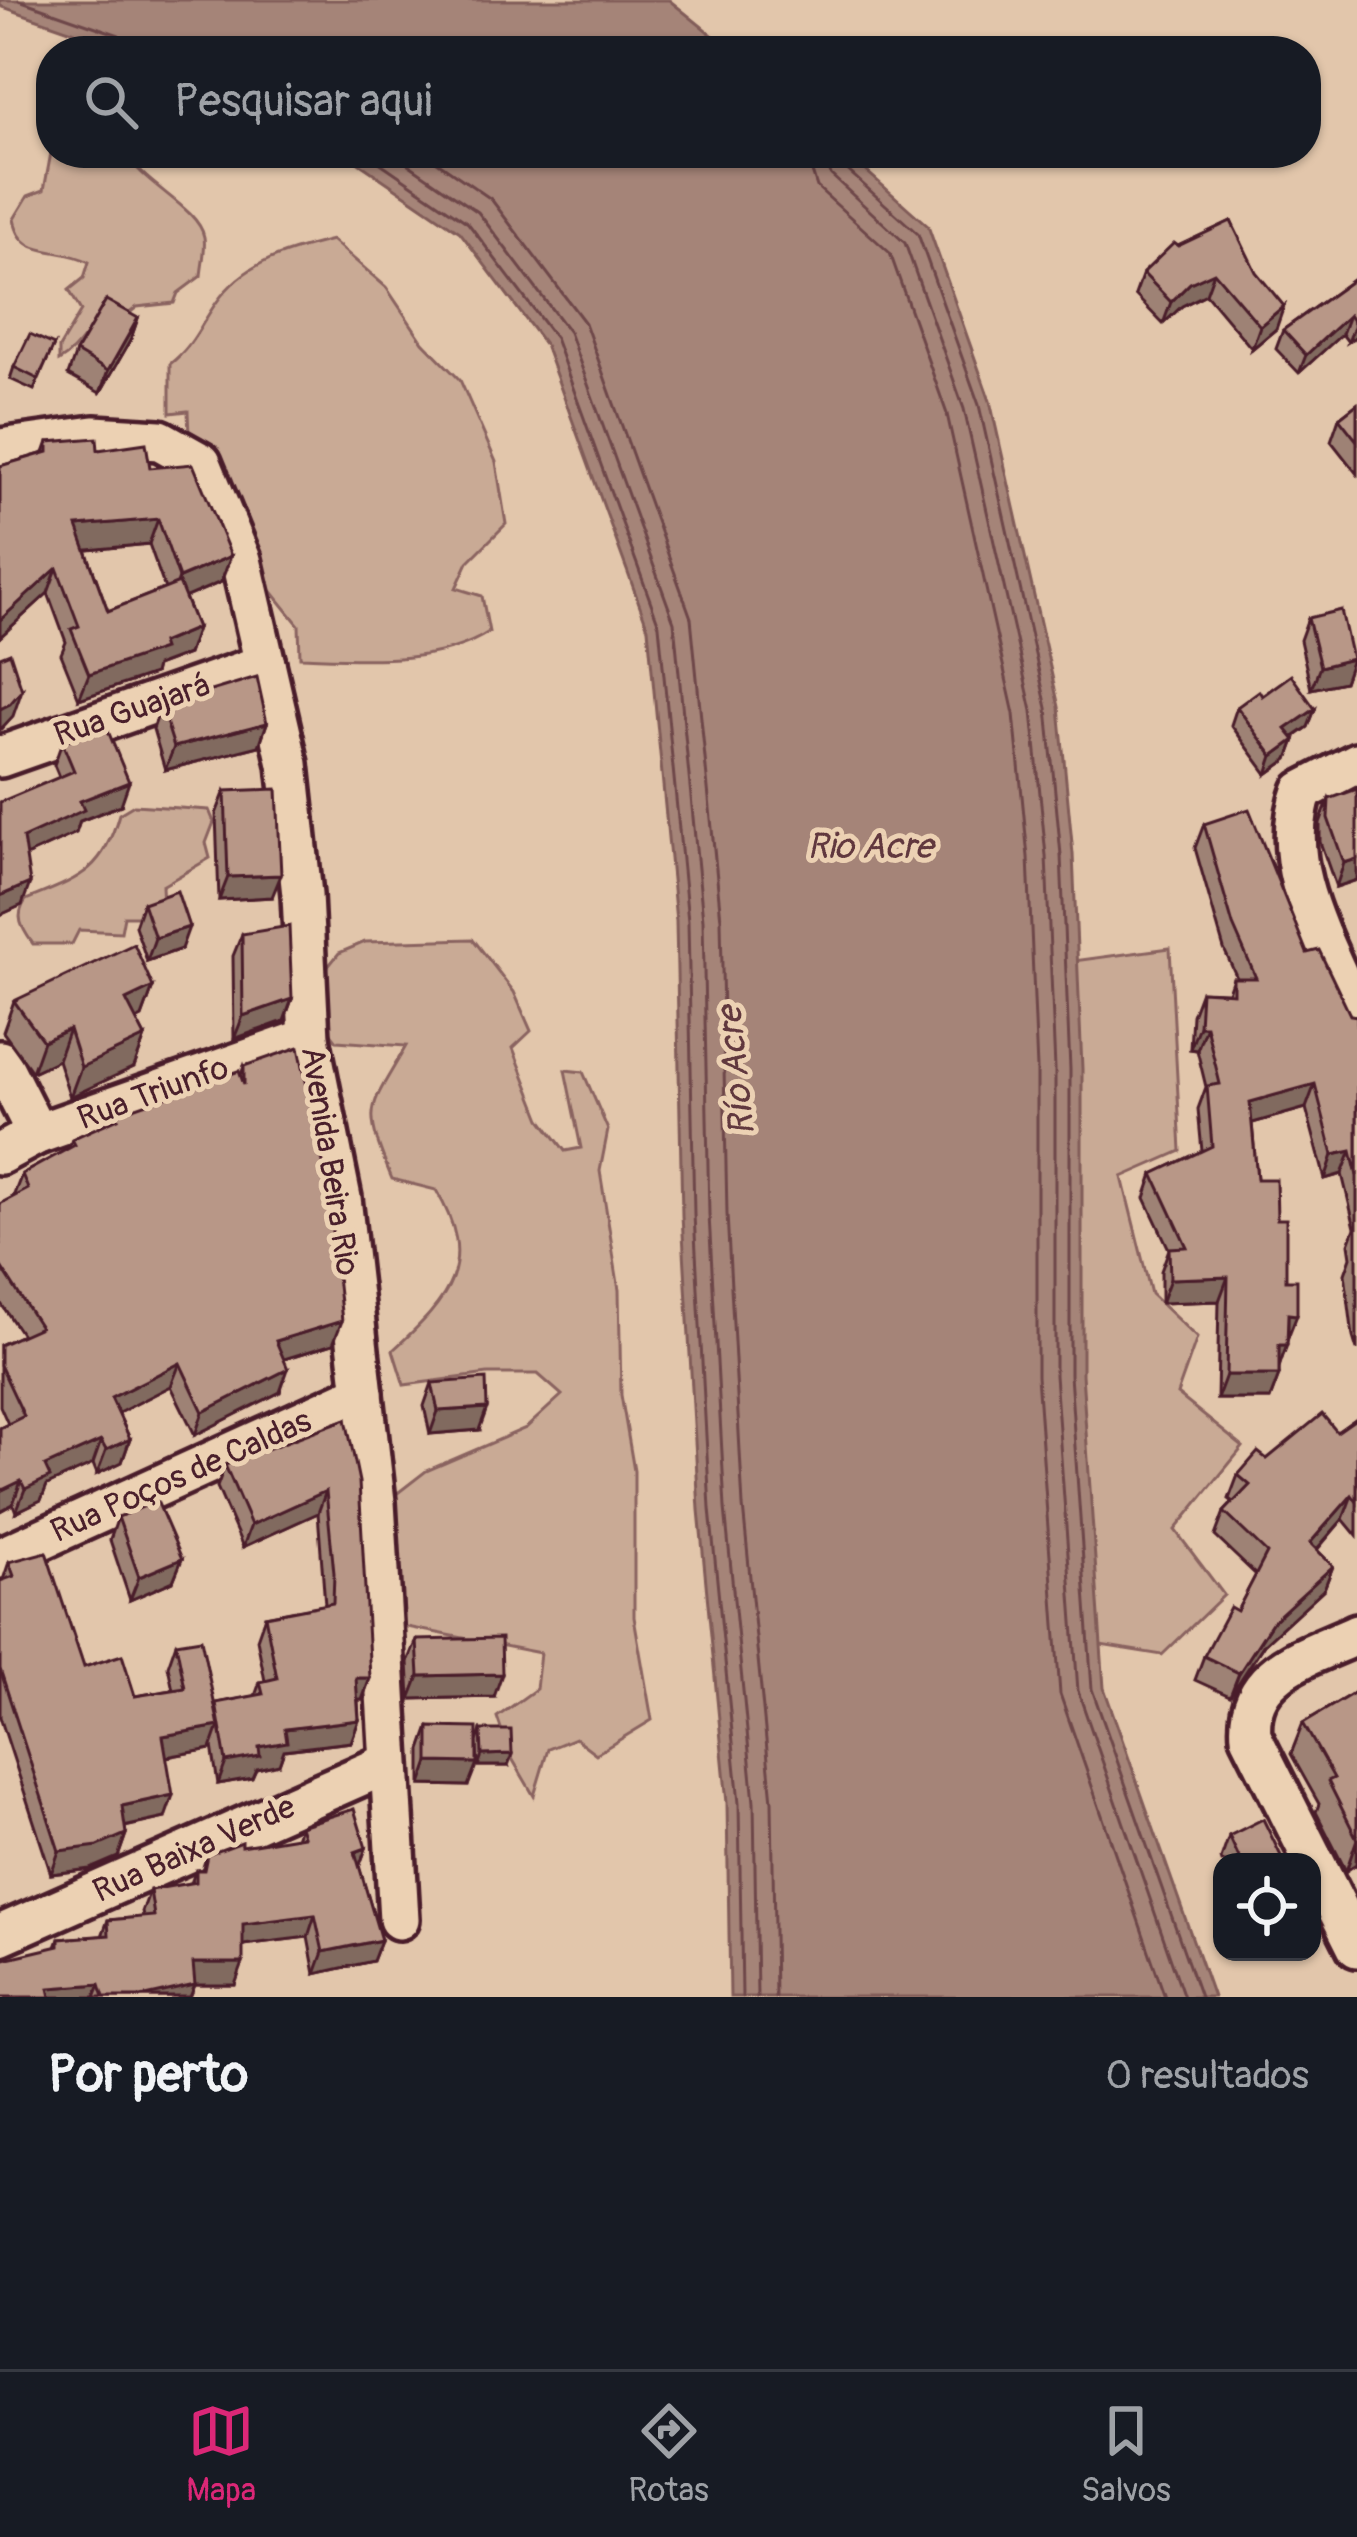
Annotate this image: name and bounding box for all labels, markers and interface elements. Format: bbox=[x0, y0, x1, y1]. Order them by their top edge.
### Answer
search box bbox=[36, 36, 1321, 168]
icon: search bbox=[78, 69, 144, 135]
text: Pesquisar aqui bbox=[174, 74, 432, 130]
street label: Rua Guajará bbox=[49, 664, 215, 756]
water label: Rio Acre bbox=[807, 824, 936, 869]
water label: Río Acre bbox=[707, 1001, 765, 1138]
street label: Avenida Beira Rio bbox=[292, 1044, 368, 1278]
street label: Rua Triunfo bbox=[72, 1047, 234, 1139]
street label: Rua Poços de Caldas bbox=[44, 1400, 318, 1552]
street label: Rua Baixa Verde bbox=[87, 1786, 301, 1912]
map controls bbox=[1213, 1853, 1321, 1961]
button: locate bbox=[1213, 1853, 1321, 1961]
text: Por perto bbox=[48, 2043, 248, 2107]
text: 0 resultados bbox=[1105, 2051, 1309, 2100]
tab: Mapa bbox=[186, 2398, 256, 2511]
tab: Rotas bbox=[629, 2398, 709, 2511]
tab: Salvos bbox=[1081, 2398, 1171, 2511]

